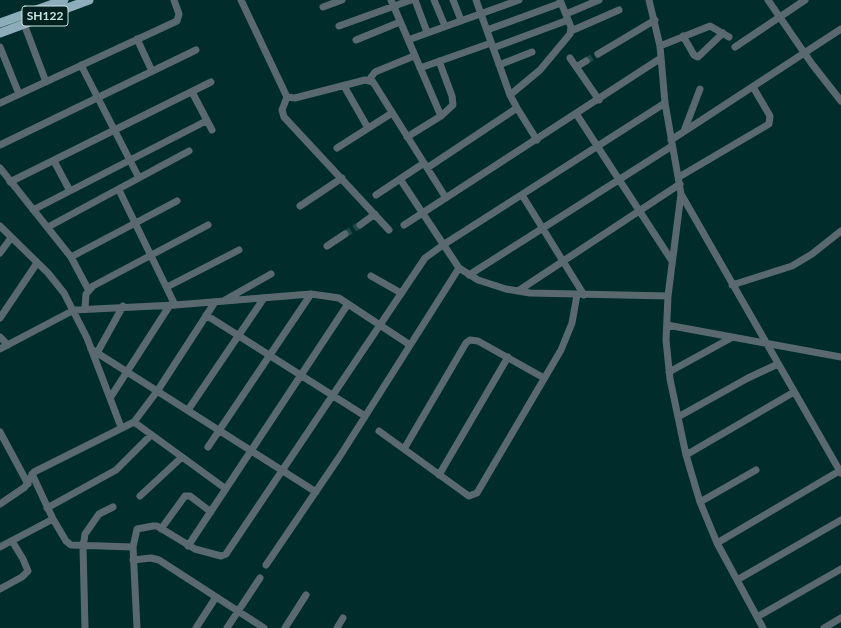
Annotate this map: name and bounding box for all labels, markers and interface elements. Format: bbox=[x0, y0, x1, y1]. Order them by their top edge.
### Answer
road number: SH122 bbox=[22, 6, 68, 26]

